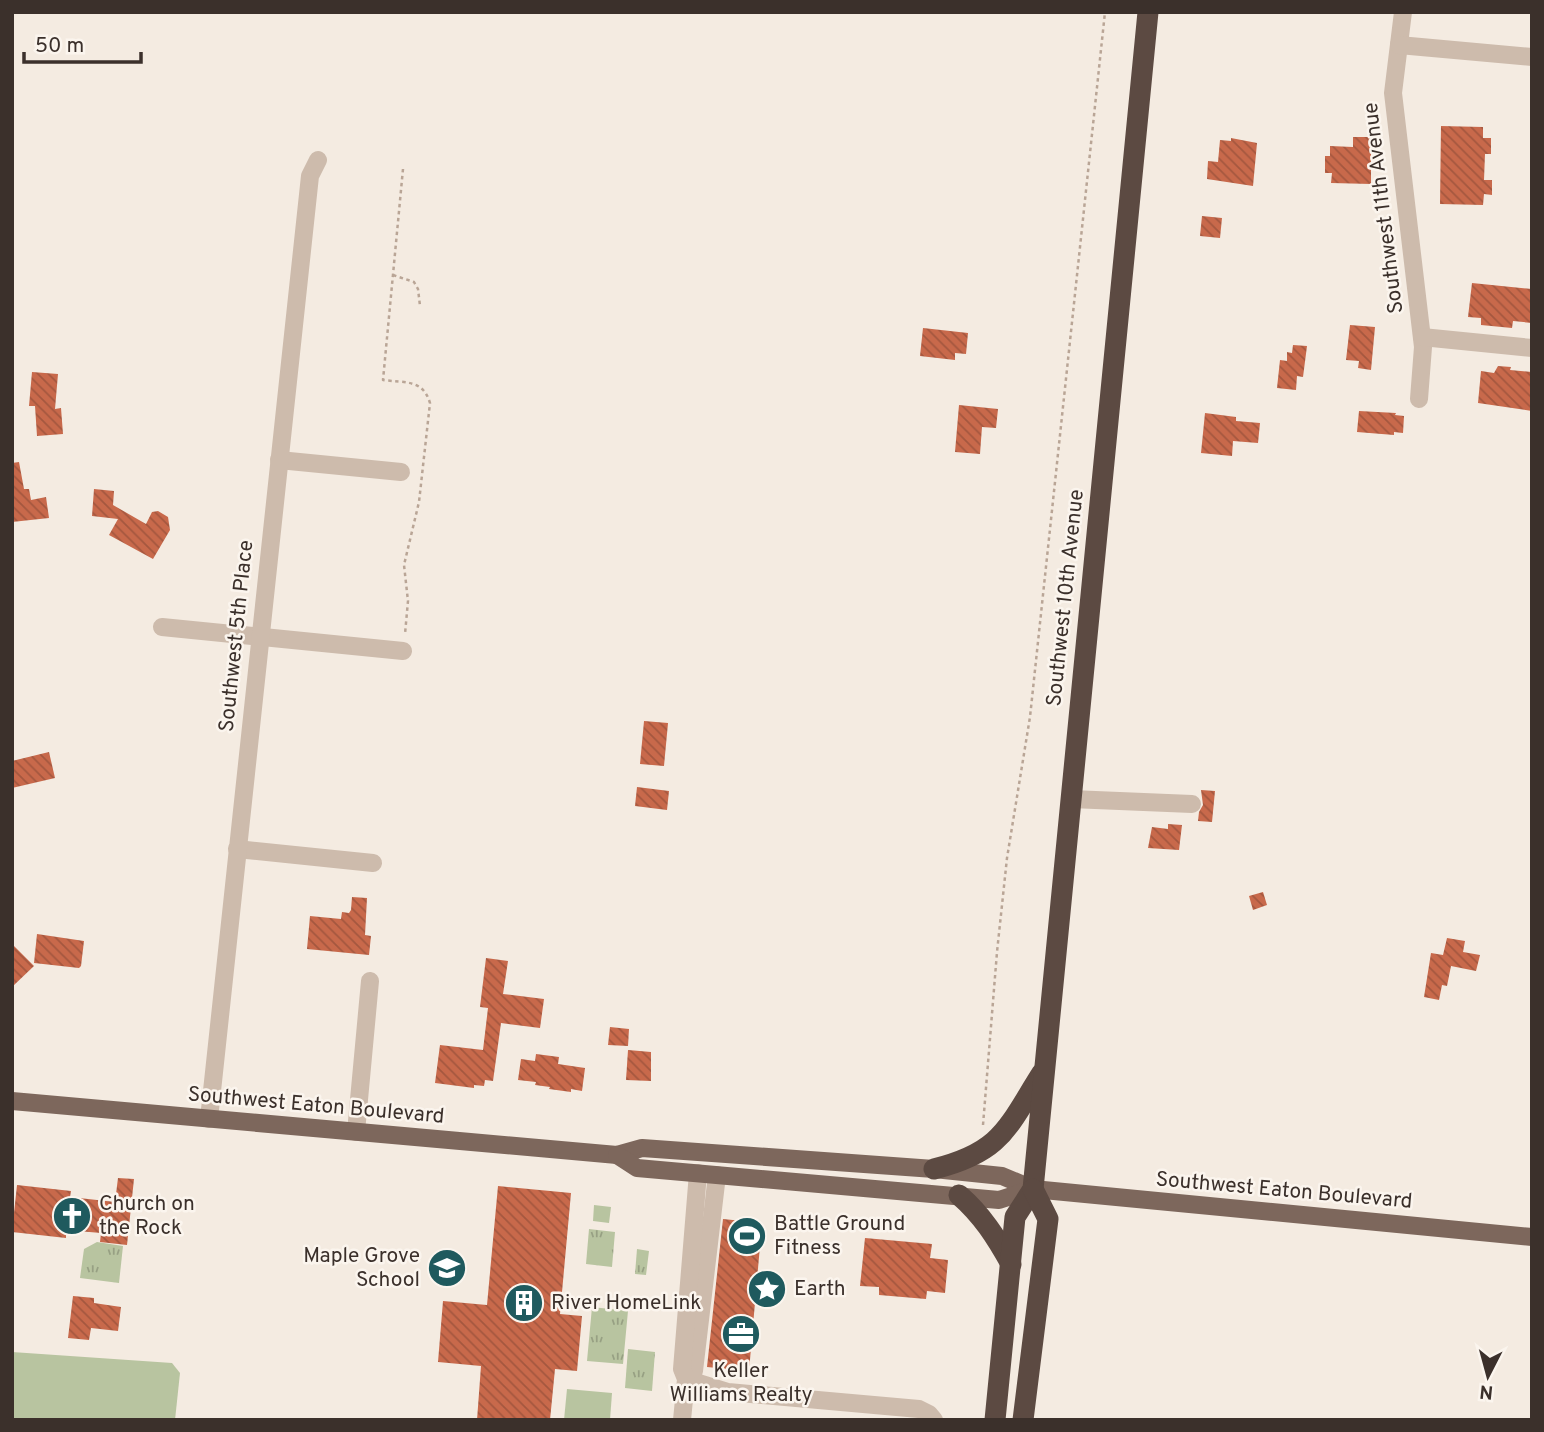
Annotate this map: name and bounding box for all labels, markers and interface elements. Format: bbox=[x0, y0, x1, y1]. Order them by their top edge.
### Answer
scale bar bbox=[24, 21, 142, 65]
text: 50 m bbox=[35, 33, 84, 60]
street label: Southwest 11th Avenue bbox=[1358, 101, 1410, 315]
street label: Southwest 10th Avenue bbox=[1041, 488, 1091, 708]
street label: Southwest 5th Place bbox=[214, 539, 260, 733]
street label: Southwest Eaton Boulevard bbox=[187, 1081, 445, 1131]
street label: Southwest Eaton Boulevard bbox=[1155, 1166, 1413, 1216]
place label: Church on the Rock bbox=[99, 1191, 195, 1242]
church icon: Church on the Rock bbox=[51, 1195, 93, 1237]
place label: Battle Ground Fitness bbox=[774, 1211, 905, 1262]
sports icon: Battle Ground Fitness bbox=[726, 1215, 768, 1257]
place label: Maple Grove School bbox=[303, 1243, 420, 1294]
school or university icon: Maple Grove School bbox=[426, 1247, 468, 1289]
place icon: Earth bbox=[746, 1268, 788, 1310]
place label: Earth bbox=[794, 1276, 846, 1303]
building icon: River HomeLink bbox=[503, 1282, 545, 1324]
place label: River HomeLink bbox=[551, 1290, 701, 1317]
office icon: Keller Williams Realty bbox=[720, 1313, 762, 1355]
north arrow bbox=[1453, 1341, 1523, 1411]
place label: Keller Williams Realty bbox=[669, 1358, 813, 1409]
text: N bbox=[1478, 1378, 1494, 1404]

